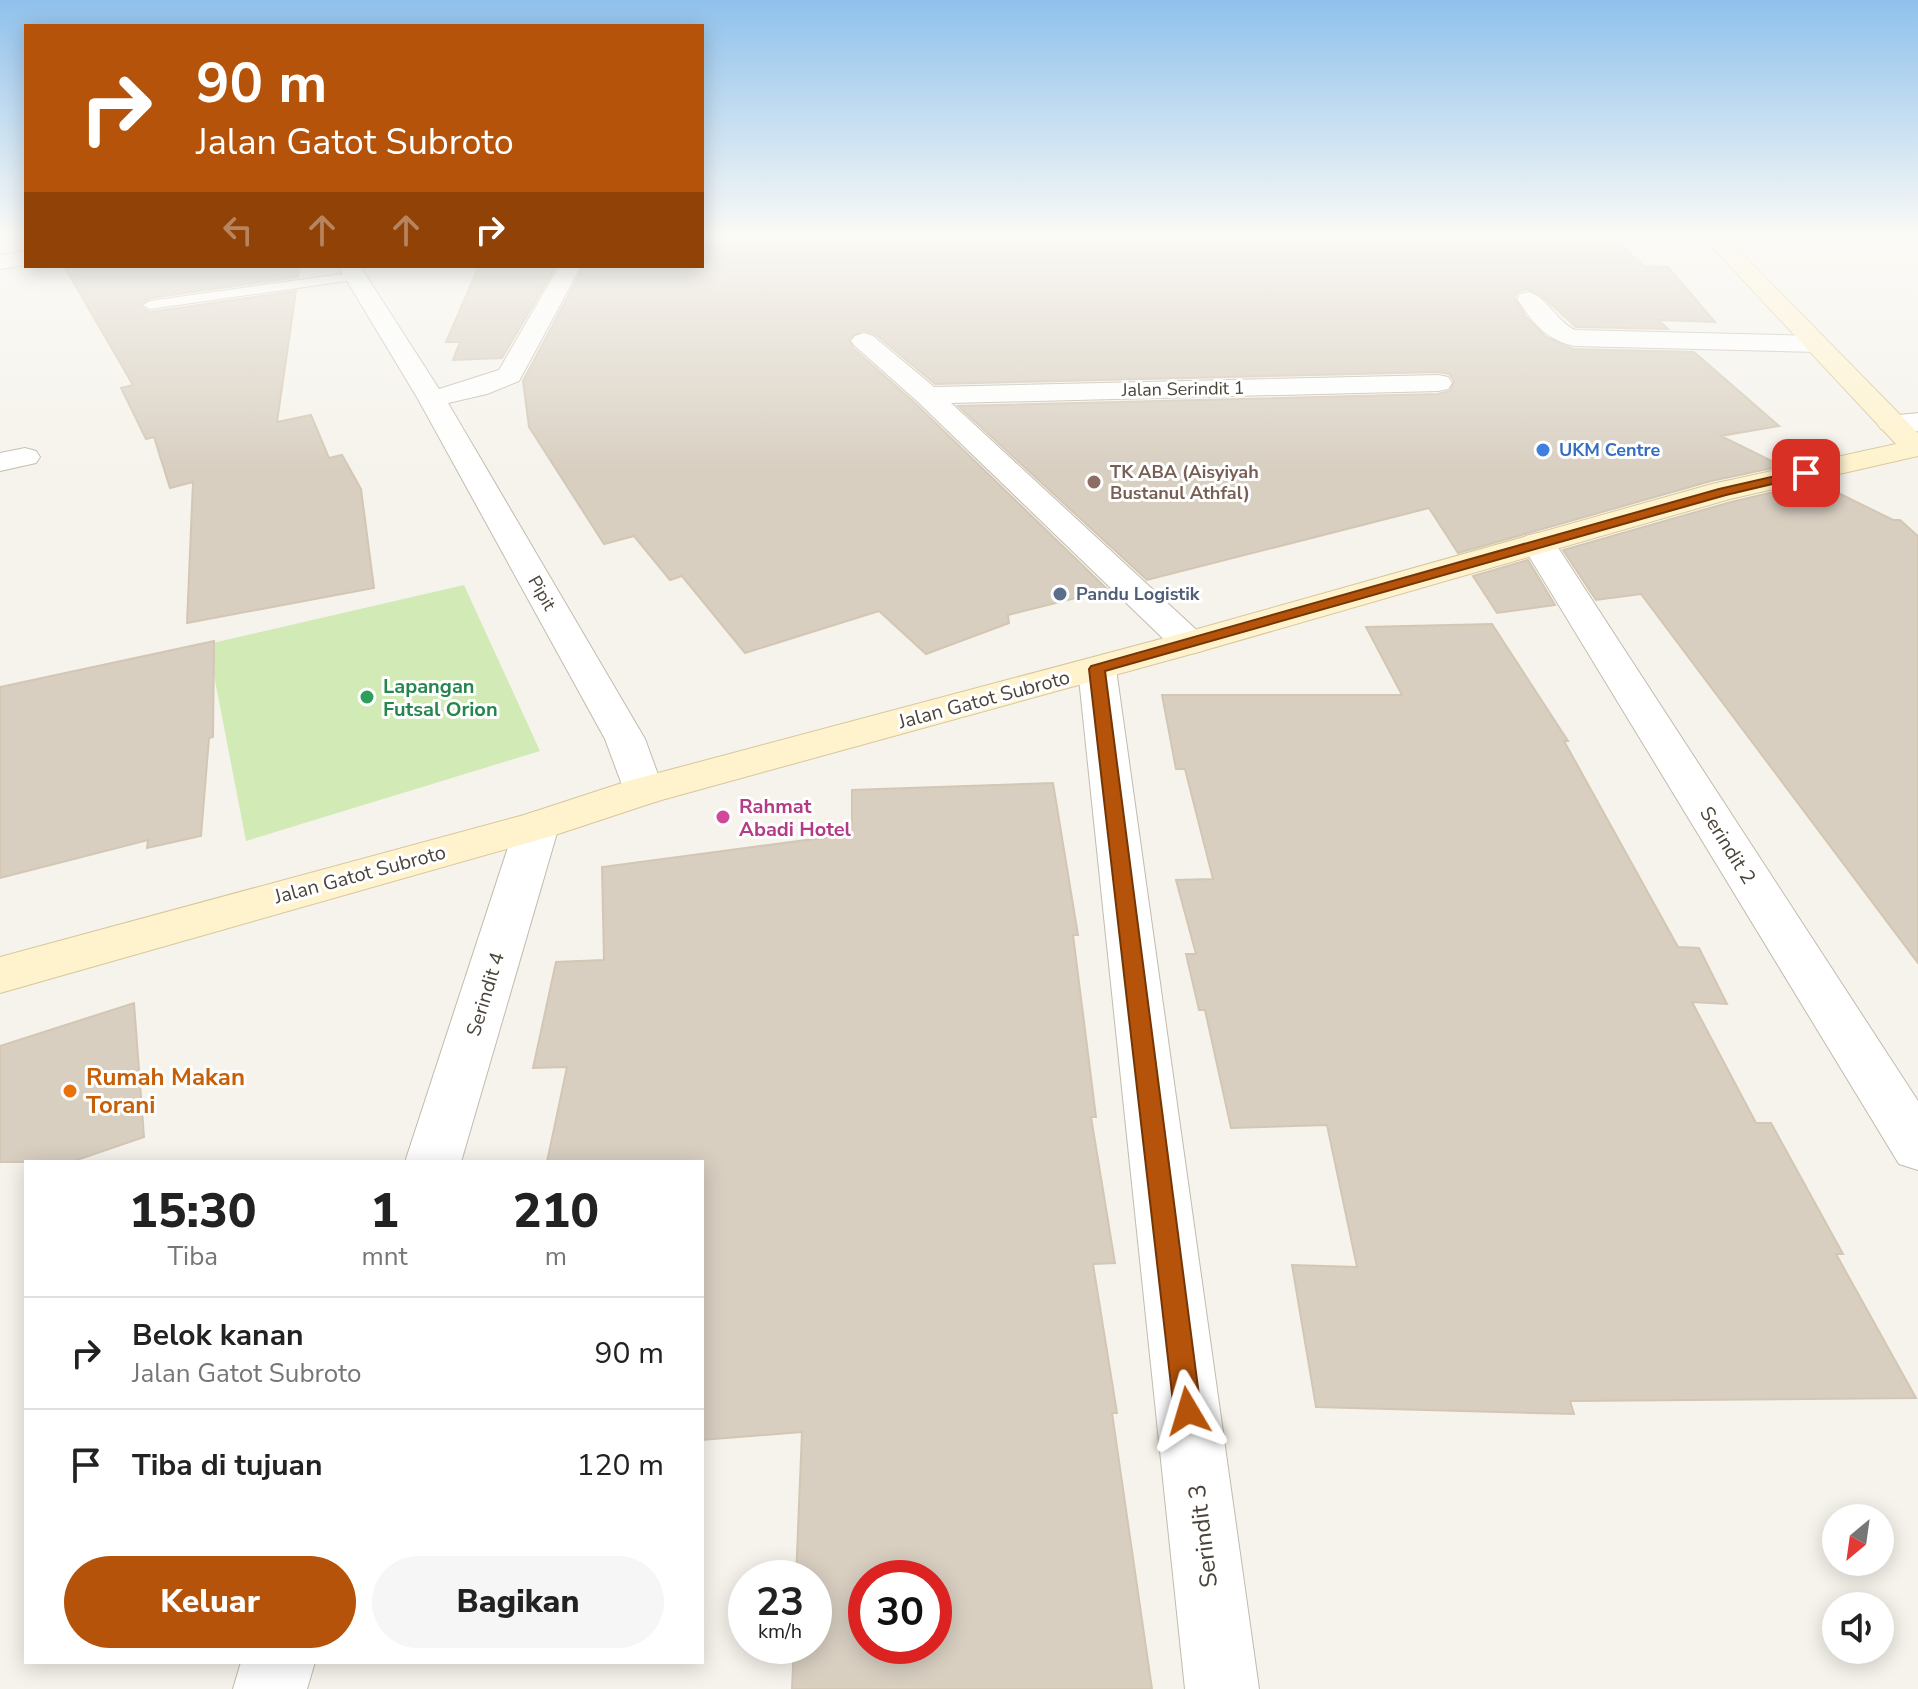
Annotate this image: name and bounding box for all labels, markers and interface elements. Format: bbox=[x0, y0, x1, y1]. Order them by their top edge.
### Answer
text: 90 m bbox=[196, 45, 327, 122]
icon: right bbox=[64, 56, 168, 160]
text: Jalan Gatot Subroto bbox=[196, 118, 514, 167]
icon: left bbox=[216, 208, 260, 252]
icon: ahead bbox=[300, 208, 344, 252]
icon: ahead bbox=[384, 208, 428, 252]
icon: right bbox=[468, 208, 512, 252]
street label: Jalan Serindit 1 bbox=[1120, 376, 1245, 402]
place label: UKM Centre bbox=[1559, 438, 1660, 462]
pin bbox=[1772, 439, 1840, 507]
marker: UKM Centre bbox=[1534, 441, 1552, 459]
icon: arrive bbox=[1784, 451, 1828, 495]
place label: TK ABA (Aisyiyah Bustanul Athfal) bbox=[1110, 460, 1259, 505]
marker: TK ABA (Aisyiyah Bustanul Athfal) bbox=[1085, 473, 1103, 491]
street label: Pipit bbox=[522, 571, 562, 615]
place label: Pandu Logistik bbox=[1076, 582, 1200, 606]
marker: Pandu Logistik bbox=[1051, 585, 1069, 603]
street label: Jalan Gatot Subroto bbox=[894, 664, 1073, 736]
place label: Lapangan Futsal Orion bbox=[383, 673, 498, 723]
marker: Lapangan Futsal Orion bbox=[358, 688, 376, 706]
place label: Rahmat Abadi Hotel bbox=[739, 793, 852, 843]
street label: Serindit 2 bbox=[1693, 801, 1762, 889]
marker: Rahmat Abadi Hotel bbox=[714, 808, 732, 826]
street label: Jalan Gatot Subroto bbox=[270, 839, 449, 911]
street label: Serindit 4 bbox=[460, 949, 511, 1039]
place label: Rumah Makan Torani bbox=[86, 1061, 245, 1121]
marker: Rumah Makan Torani bbox=[61, 1082, 79, 1100]
text: 15:30 bbox=[129, 1178, 257, 1244]
text: 1 bbox=[370, 1178, 399, 1244]
text: 210 bbox=[513, 1178, 599, 1244]
text: Tiba bbox=[167, 1239, 218, 1274]
text: mnt bbox=[362, 1239, 408, 1274]
text: m bbox=[545, 1239, 567, 1274]
text: Belok kanan bbox=[132, 1315, 304, 1356]
icon: right bbox=[64, 1331, 108, 1375]
text: 90 m bbox=[595, 1333, 664, 1374]
text: Jalan Gatot Subroto bbox=[132, 1356, 362, 1391]
position arrow bbox=[1146, 1369, 1230, 1453]
icon: arrive bbox=[64, 1443, 108, 1487]
text: Tiba di tujuan bbox=[132, 1445, 323, 1486]
text: 120 m bbox=[577, 1445, 664, 1486]
street label: Serindit 3 bbox=[1181, 1483, 1225, 1589]
north arrow bbox=[1822, 1504, 1894, 1576]
map controls bbox=[1822, 1504, 1894, 1664]
button: Keluar bbox=[64, 1556, 356, 1648]
button: Bagikan bbox=[372, 1556, 664, 1648]
speed limit sign: 30 bbox=[848, 1560, 952, 1664]
text: 23 bbox=[756, 1575, 804, 1629]
button: sound bbox=[1822, 1592, 1894, 1664]
text: km/h bbox=[758, 1618, 802, 1645]

